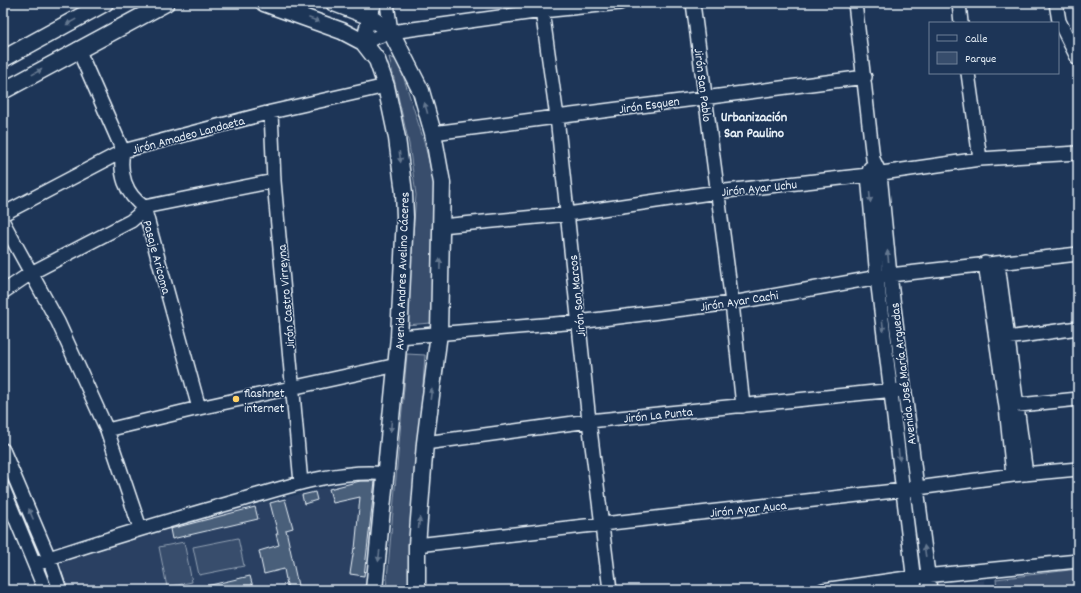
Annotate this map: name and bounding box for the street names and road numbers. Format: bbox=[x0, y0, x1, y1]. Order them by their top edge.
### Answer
street label: Jirón San Pablo bbox=[688, 47, 715, 123]
street label: Jirón Esquen bbox=[618, 93, 681, 120]
street label: Jirón Amadeo Landaeta bbox=[130, 112, 248, 161]
street label: Jirón Ayar Uchu bbox=[720, 176, 798, 203]
street label: Avenida Andres Avelino Cáceres bbox=[391, 192, 416, 351]
street label: Pasaje Aricoma bbox=[137, 218, 175, 298]
street label: Jirón Castro Virreyna bbox=[273, 243, 302, 350]
street label: Jirón San Marcos bbox=[565, 254, 592, 338]
street label: Jirón Ayar Cachi bbox=[699, 287, 781, 318]
street label: Avenida José María Arguedas bbox=[886, 302, 923, 446]
street label: Jirón La Punta bbox=[623, 403, 695, 430]
street label: Jirón Ayar Auca bbox=[709, 497, 788, 524]

